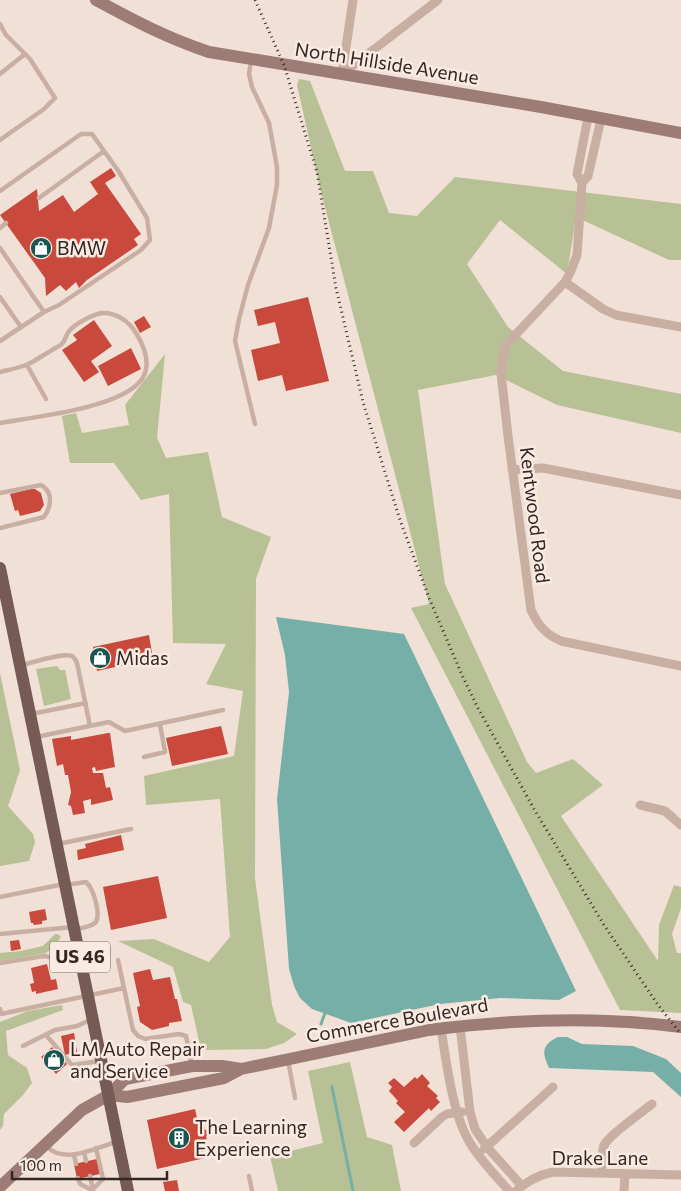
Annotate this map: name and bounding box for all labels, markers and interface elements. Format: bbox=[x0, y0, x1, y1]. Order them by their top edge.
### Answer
street label: North Hillside Avenue bbox=[293, 37, 481, 88]
shop icon: BMW bbox=[29, 236, 53, 260]
place label: BMW bbox=[57, 236, 106, 259]
street label: Kentwood Road bbox=[516, 445, 555, 585]
shop icon: Midas bbox=[88, 646, 112, 670]
place label: Midas bbox=[116, 646, 169, 669]
road number: US 46 bbox=[50, 942, 110, 972]
street label: Commerce Boulevard bbox=[304, 992, 490, 1047]
place label: LM Auto Repair and Service bbox=[70, 1037, 205, 1082]
shop icon: LM Auto Repair and Service bbox=[42, 1048, 66, 1072]
place label: The Learning Experience bbox=[195, 1115, 307, 1160]
building icon: The Learning Experience bbox=[167, 1126, 191, 1150]
street label: Drake Lane bbox=[552, 1146, 648, 1169]
scale bar bbox=[12, 1148, 168, 1180]
text: 100 m bbox=[20, 1156, 62, 1174]

